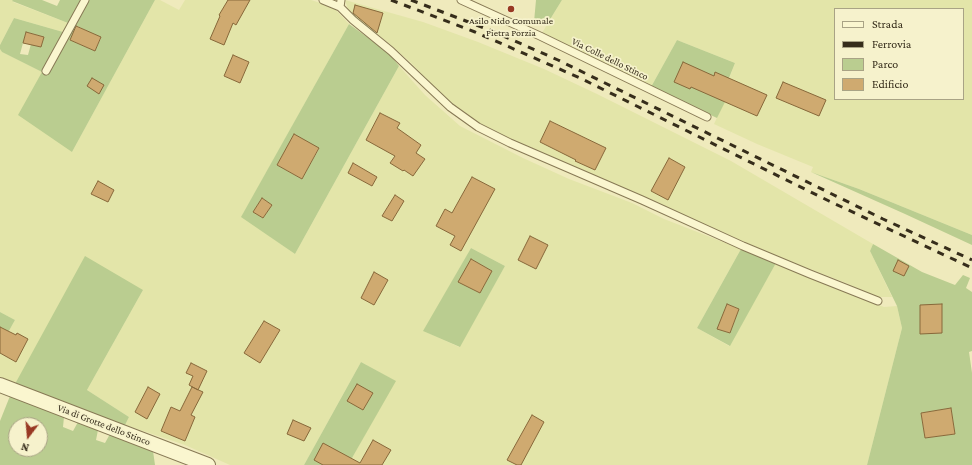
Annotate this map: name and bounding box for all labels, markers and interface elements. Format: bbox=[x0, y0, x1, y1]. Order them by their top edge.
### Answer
marker: Asilo Nido Comunale Pietra Porzia bbox=[506, 4, 516, 14]
legend bbox=[834, 8, 964, 100]
place label: Asilo Nido Comunale Pietra Porzia bbox=[469, 15, 553, 38]
text: Strada bbox=[872, 17, 903, 31]
street label: Via Colle dello Stinco bbox=[570, 35, 650, 83]
text: Ferrovia bbox=[872, 37, 911, 51]
text: Parco bbox=[872, 57, 898, 71]
text: Edificio bbox=[872, 77, 908, 91]
street label: Via di Grotte dello Stinco bbox=[56, 402, 152, 448]
north arrow bbox=[8, 417, 48, 457]
text: N bbox=[20, 441, 30, 454]

